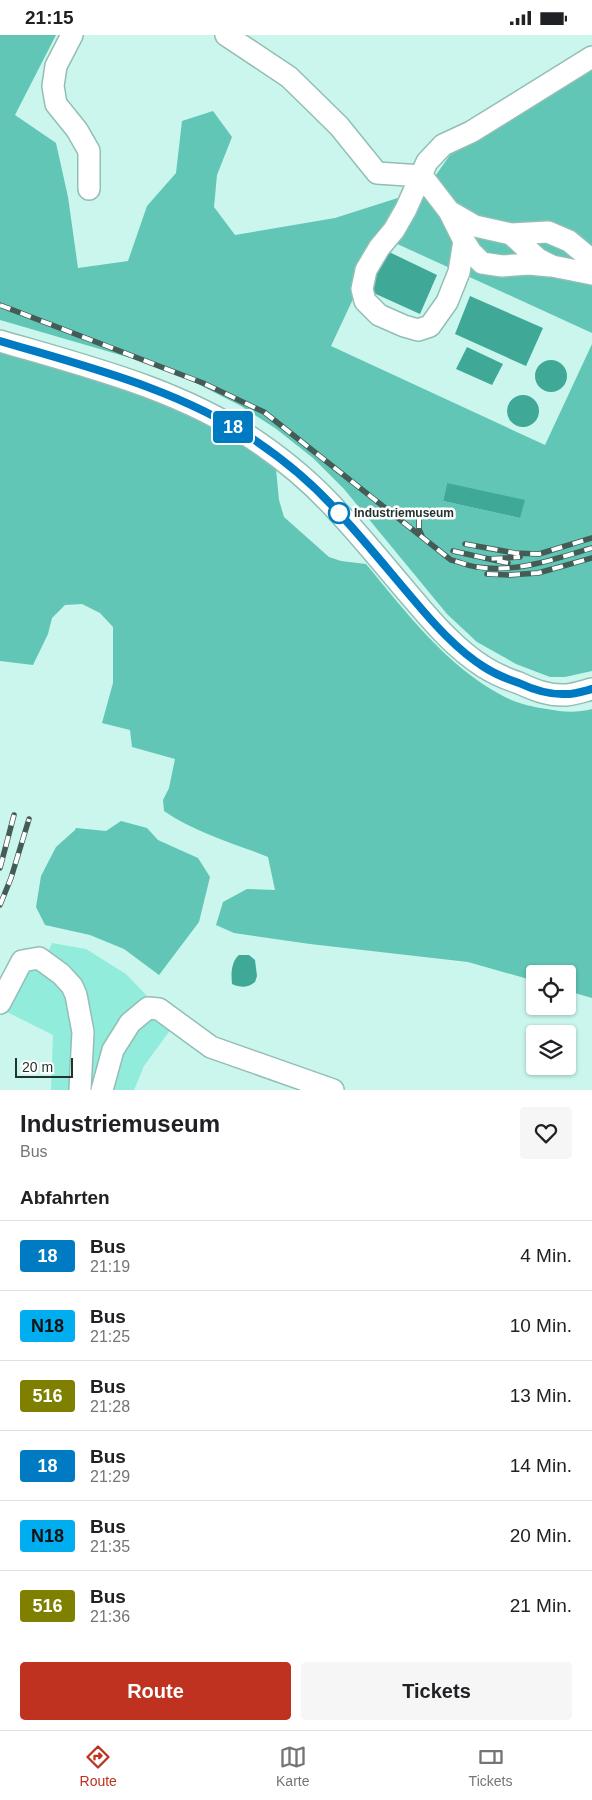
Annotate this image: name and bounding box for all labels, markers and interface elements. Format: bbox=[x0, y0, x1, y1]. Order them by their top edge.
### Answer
text: 21:15 bbox=[25, 7, 74, 28]
line badge: 18 bbox=[210, 411, 256, 443]
text: 18 bbox=[223, 417, 243, 437]
marker: Industriemuseum bbox=[328, 502, 350, 524]
place label: Industriemuseum bbox=[354, 506, 454, 520]
map controls bbox=[526, 965, 576, 1075]
button: locate bbox=[526, 965, 576, 1015]
button: layers bbox=[526, 1025, 576, 1075]
scale bar bbox=[15, 1055, 72, 1078]
text: 20 m bbox=[22, 1059, 53, 1075]
button: heart bbox=[520, 1107, 572, 1159]
text: Industriemuseum bbox=[20, 1110, 220, 1137]
text: Bus bbox=[20, 1143, 48, 1160]
text: Abfahrten bbox=[20, 1187, 110, 1208]
text: Bus bbox=[90, 1236, 126, 1257]
text: 4 Min. bbox=[520, 1245, 572, 1266]
text: 18 bbox=[37, 1246, 58, 1266]
text: 21:19 bbox=[90, 1258, 130, 1275]
text: Bus bbox=[90, 1306, 126, 1327]
text: 10 Min. bbox=[510, 1315, 572, 1336]
text: N18 bbox=[31, 1316, 64, 1336]
text: 21:25 bbox=[90, 1328, 130, 1345]
text: Bus bbox=[90, 1376, 126, 1397]
text: 13 Min. bbox=[510, 1385, 572, 1406]
text: 516 bbox=[32, 1386, 63, 1406]
text: 21:28 bbox=[90, 1398, 130, 1415]
text: Bus bbox=[90, 1446, 126, 1467]
text: 14 Min. bbox=[510, 1455, 572, 1476]
text: 18 bbox=[37, 1456, 58, 1476]
text: 21:29 bbox=[90, 1468, 130, 1485]
text: Bus bbox=[90, 1516, 126, 1537]
text: 20 Min. bbox=[510, 1525, 572, 1546]
text: N18 bbox=[31, 1526, 64, 1546]
text: 21:35 bbox=[90, 1538, 130, 1555]
text: Bus bbox=[90, 1586, 126, 1607]
text: 21 Min. bbox=[510, 1595, 572, 1616]
text: 516 bbox=[32, 1596, 63, 1616]
text: 21:36 bbox=[90, 1608, 130, 1625]
button: Route bbox=[20, 1662, 291, 1720]
button: Tickets bbox=[301, 1662, 572, 1720]
tab: Route bbox=[80, 1743, 117, 1789]
tab: Karte bbox=[276, 1743, 309, 1789]
tab: Tickets bbox=[469, 1743, 512, 1789]

